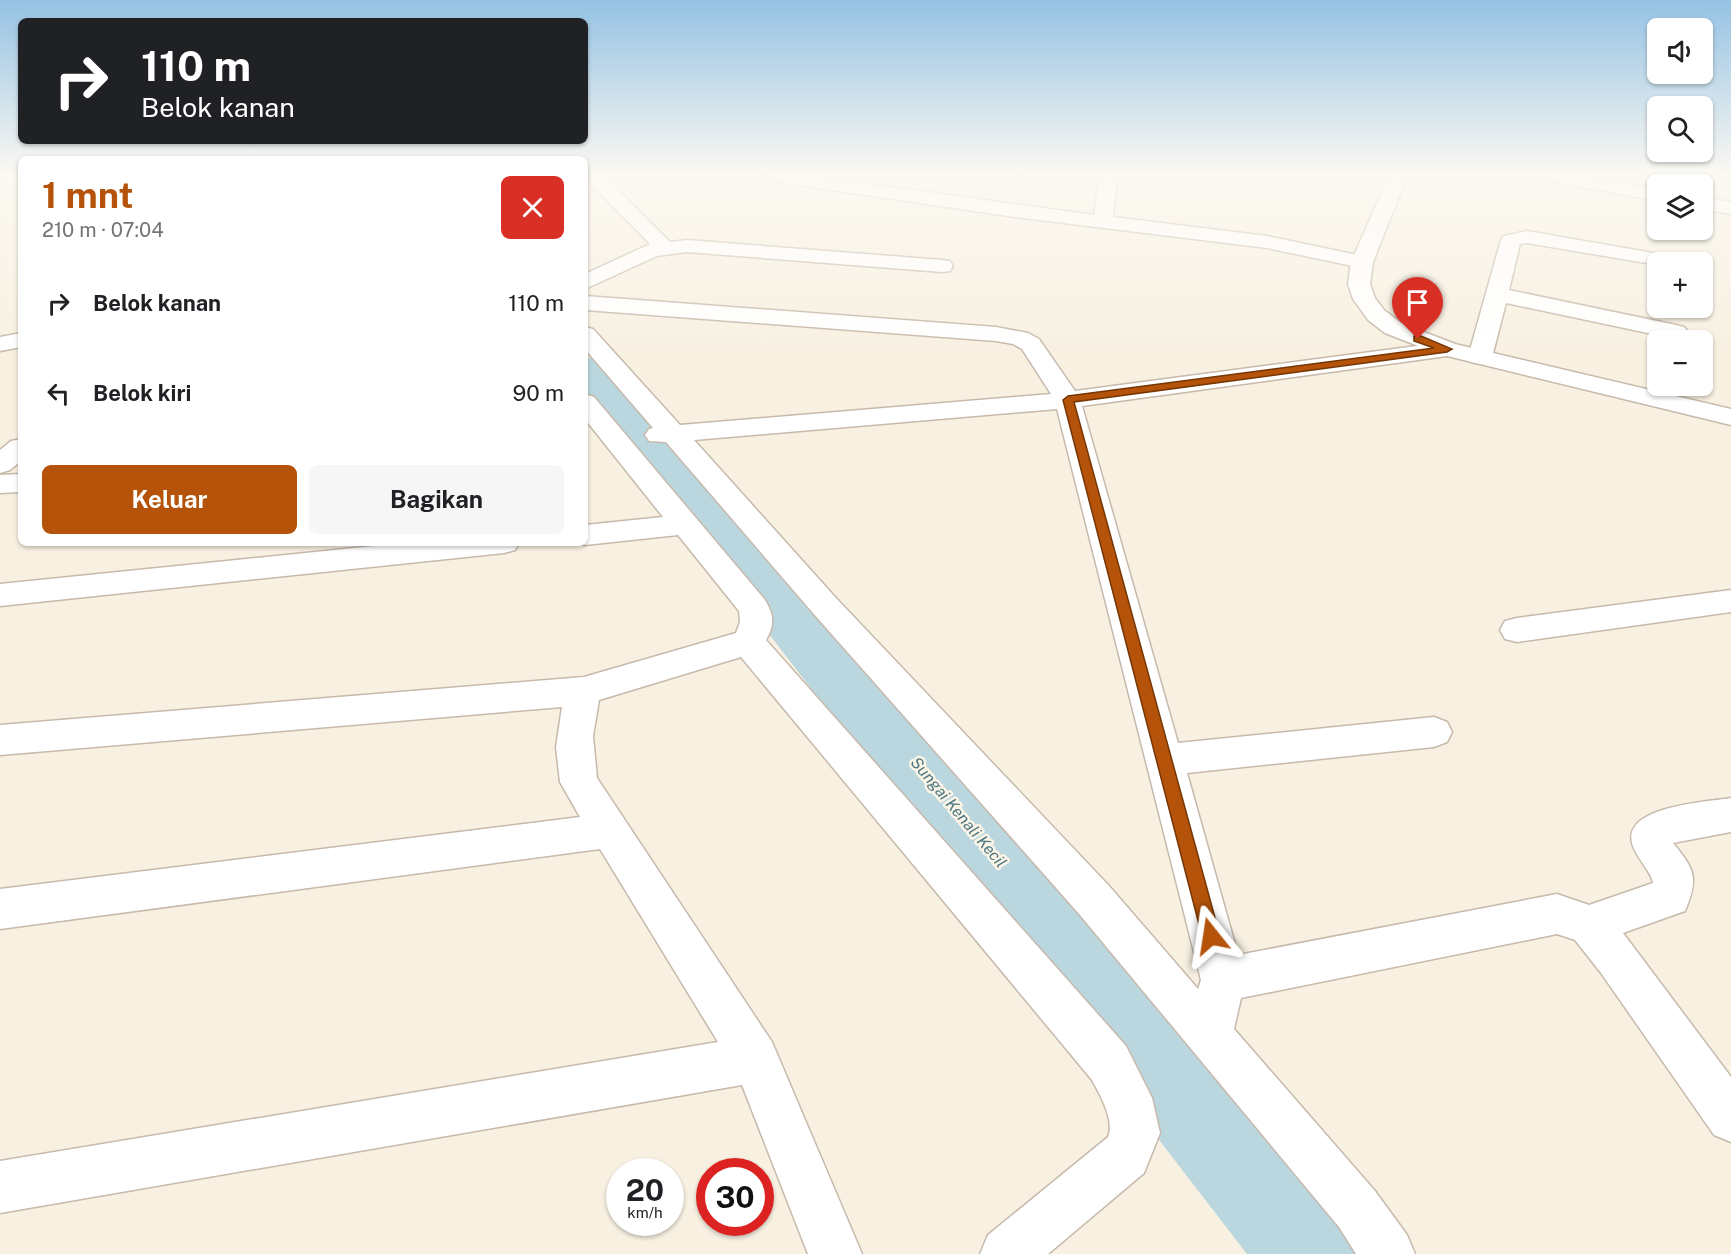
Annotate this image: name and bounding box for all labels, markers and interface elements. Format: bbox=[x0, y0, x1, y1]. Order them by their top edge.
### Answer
map controls bbox=[1647, 18, 1713, 396]
button: sound bbox=[1647, 18, 1713, 84]
text: 110 m bbox=[141, 41, 251, 90]
icon: right bbox=[42, 42, 120, 120]
text: Belok kanan bbox=[141, 91, 295, 123]
button: search bbox=[1647, 96, 1713, 162]
text: 1 mnt bbox=[42, 174, 133, 216]
button: layers bbox=[1647, 174, 1713, 240]
button: close bbox=[501, 176, 564, 239]
text: 210 m · 07:04 bbox=[42, 218, 164, 242]
button: + bbox=[1647, 252, 1713, 318]
pin bbox=[1392, 277, 1443, 339]
icon: arrive bbox=[1401, 286, 1434, 319]
icon: right bbox=[42, 287, 75, 320]
text: Belok kanan bbox=[93, 290, 221, 316]
text: 110 m bbox=[508, 290, 564, 316]
button: − bbox=[1647, 330, 1713, 396]
icon: left bbox=[42, 377, 75, 410]
text: Belok kiri bbox=[93, 380, 191, 406]
text: 90 m bbox=[513, 380, 564, 406]
button: Keluar bbox=[42, 465, 297, 534]
button: Bagikan bbox=[309, 465, 564, 534]
water label: Sungai Kenali Kecil bbox=[907, 753, 1010, 872]
position arrow bbox=[1179, 904, 1243, 968]
speed limit sign: 30 bbox=[696, 1158, 774, 1236]
text: 20 bbox=[626, 1172, 664, 1208]
text: km/h bbox=[627, 1204, 663, 1221]

